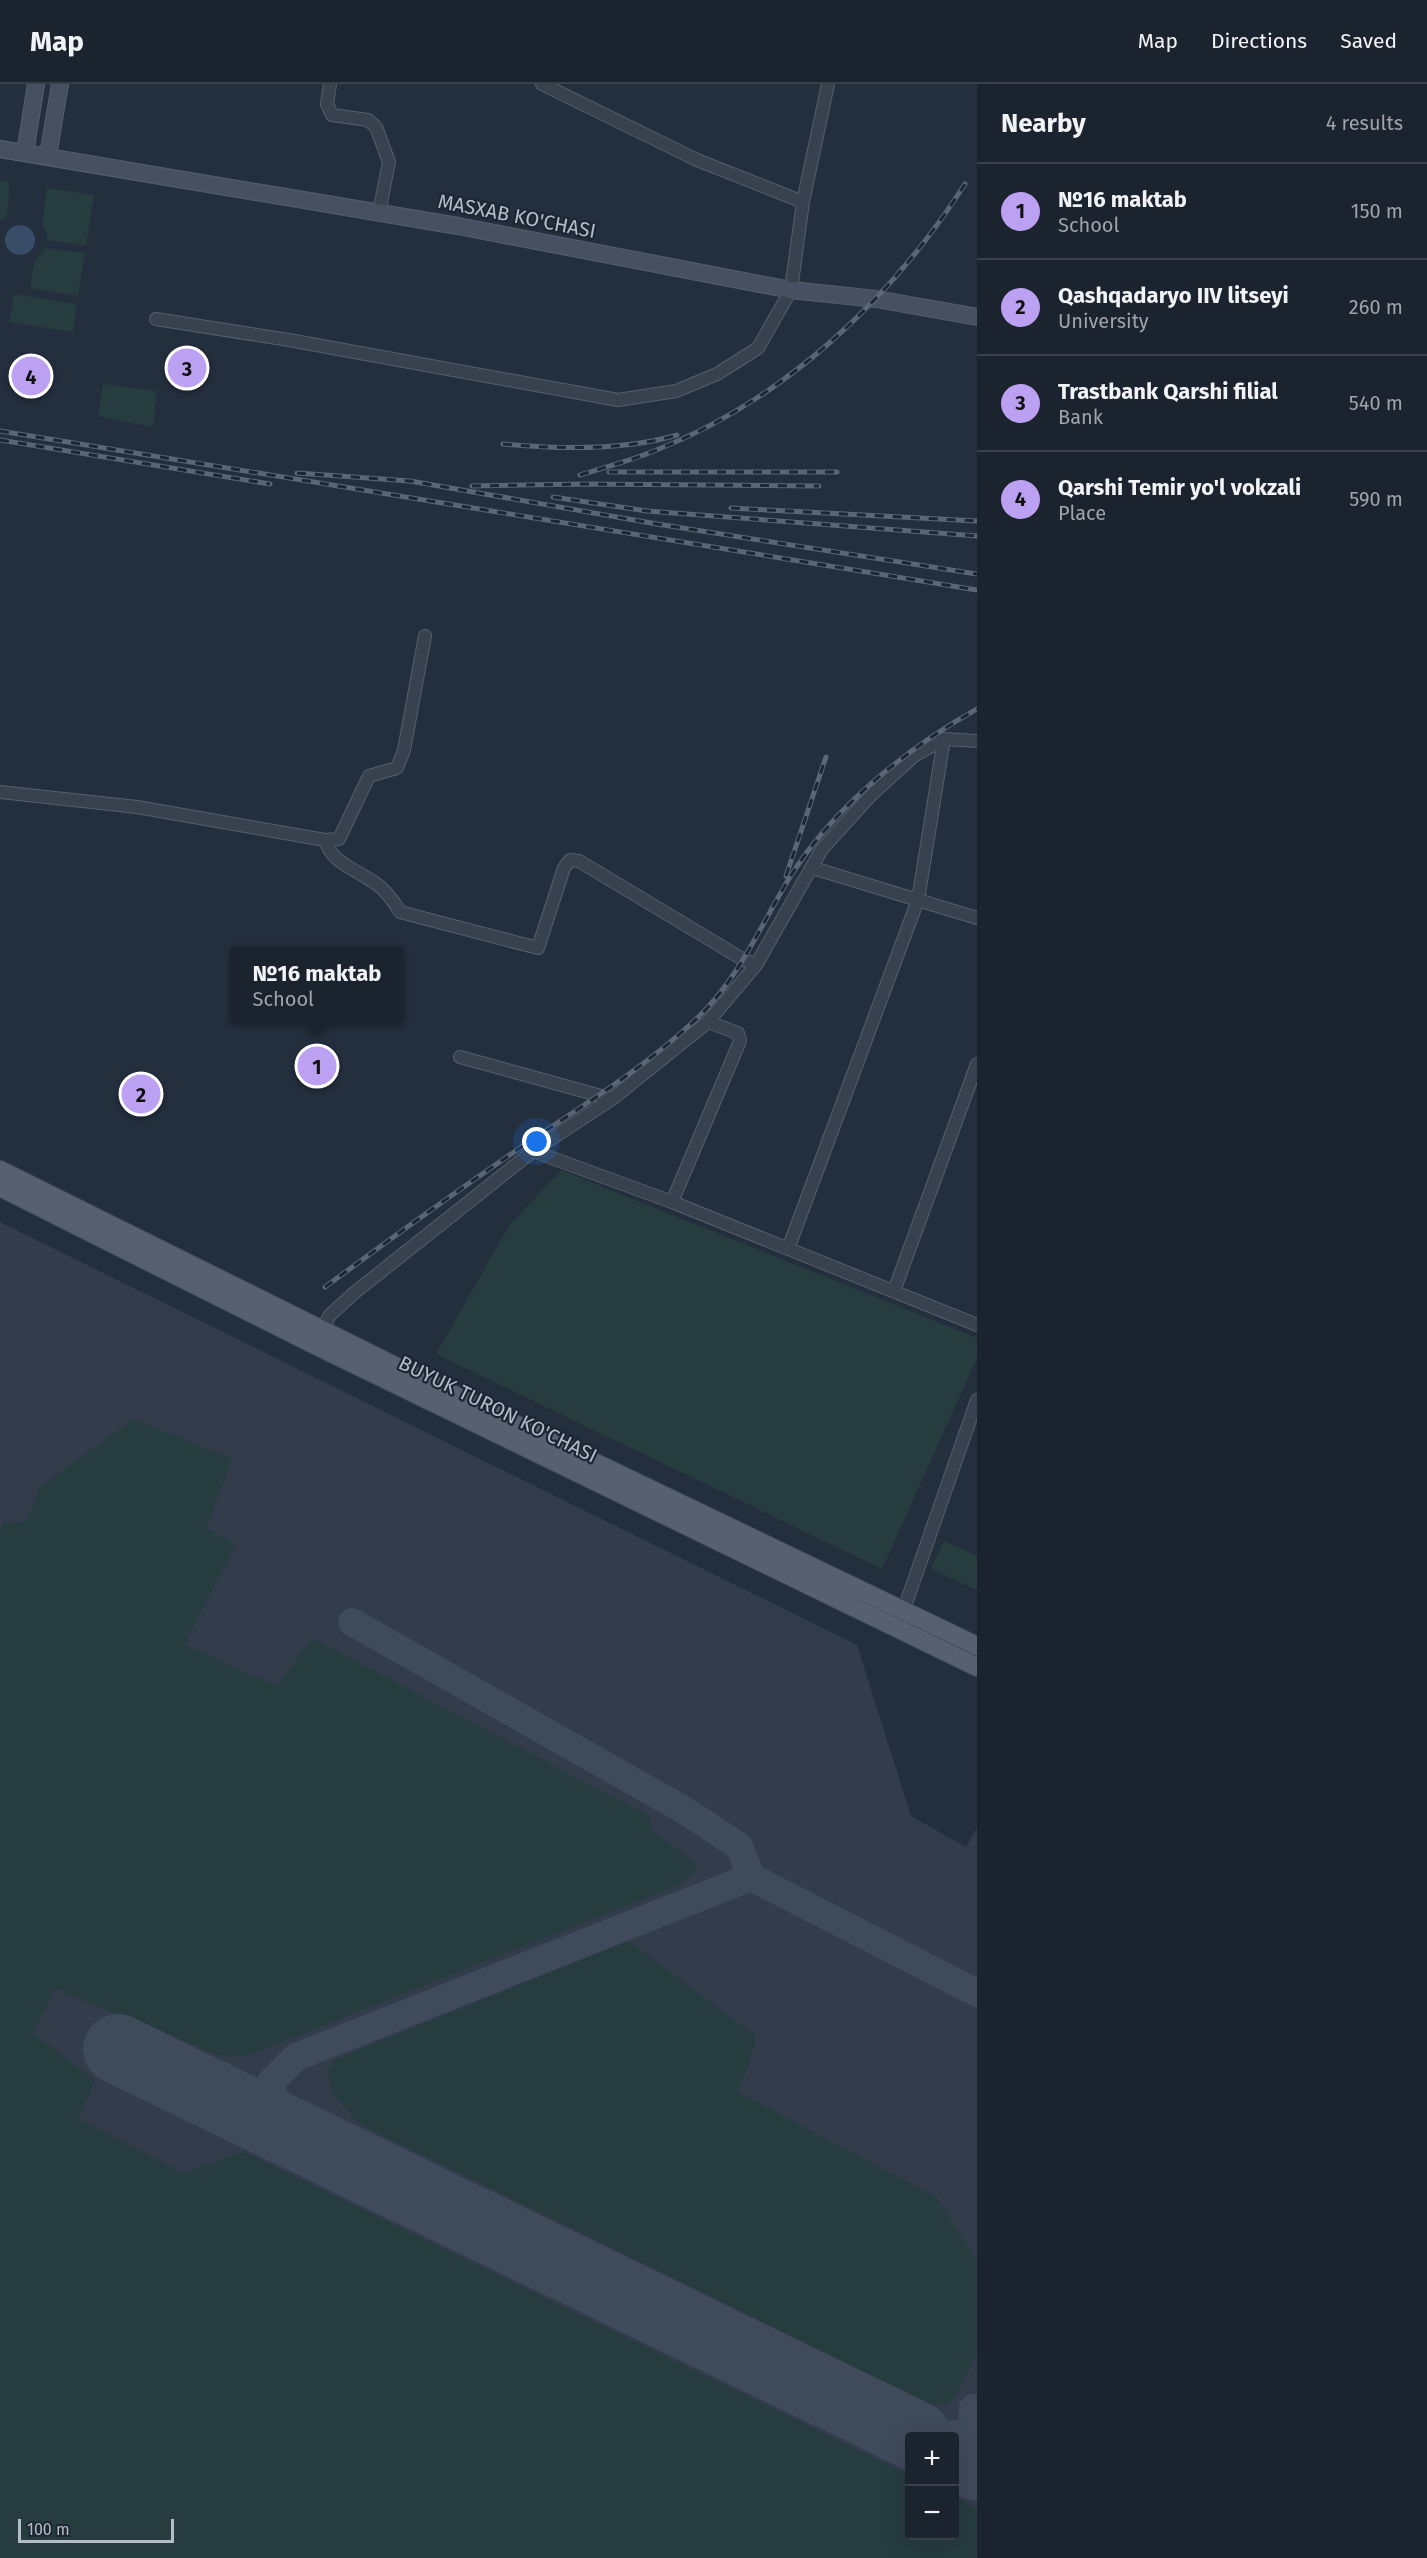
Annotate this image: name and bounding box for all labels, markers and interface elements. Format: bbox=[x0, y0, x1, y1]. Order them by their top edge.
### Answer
text: Map bbox=[30, 25, 84, 58]
text: Map bbox=[1138, 28, 1178, 54]
text: Directions bbox=[1211, 28, 1307, 54]
text: Saved bbox=[1340, 28, 1397, 54]
text: Nearby bbox=[1001, 108, 1086, 139]
text: 4 results bbox=[1326, 111, 1403, 135]
text: №16 maktab bbox=[1058, 186, 1187, 213]
street label: MASXAB KO'CHASI bbox=[436, 189, 598, 243]
text: 1 bbox=[1016, 199, 1025, 223]
text: 150 m bbox=[1351, 199, 1403, 223]
text: School bbox=[1058, 213, 1119, 237]
text: Qashqadaryo IIV litseyi bbox=[1058, 282, 1289, 309]
text: 2 bbox=[1015, 295, 1026, 319]
text: 260 m bbox=[1349, 295, 1403, 319]
text: University bbox=[1058, 309, 1149, 333]
pin: 3 bbox=[168, 346, 207, 390]
pin: 4 bbox=[12, 354, 51, 398]
text: Trastbank Qarshi filial bbox=[1058, 378, 1278, 405]
text: 3 bbox=[1015, 391, 1026, 415]
text: 540 m bbox=[1349, 391, 1403, 415]
text: Bank bbox=[1058, 405, 1103, 429]
text: Qarshi Temir yo'l vokzali bbox=[1058, 474, 1301, 501]
text: 4 bbox=[1015, 487, 1026, 511]
text: 590 m bbox=[1349, 487, 1403, 511]
text: Place bbox=[1058, 501, 1106, 525]
popup bbox=[230, 946, 404, 1024]
text: №16 maktab bbox=[253, 960, 381, 987]
text: School bbox=[253, 987, 314, 1011]
pin: 1 bbox=[298, 1044, 336, 1088]
pin: 2 bbox=[122, 1072, 160, 1116]
your location bbox=[522, 1127, 551, 1156]
street label: BUYUK TURON KO'CHASI bbox=[395, 1350, 601, 1468]
map controls bbox=[905, 2432, 959, 2540]
button: + bbox=[905, 2432, 959, 2486]
button: − bbox=[905, 2486, 959, 2540]
scale bar bbox=[18, 2516, 174, 2544]
text: 100 m bbox=[27, 2520, 70, 2539]

